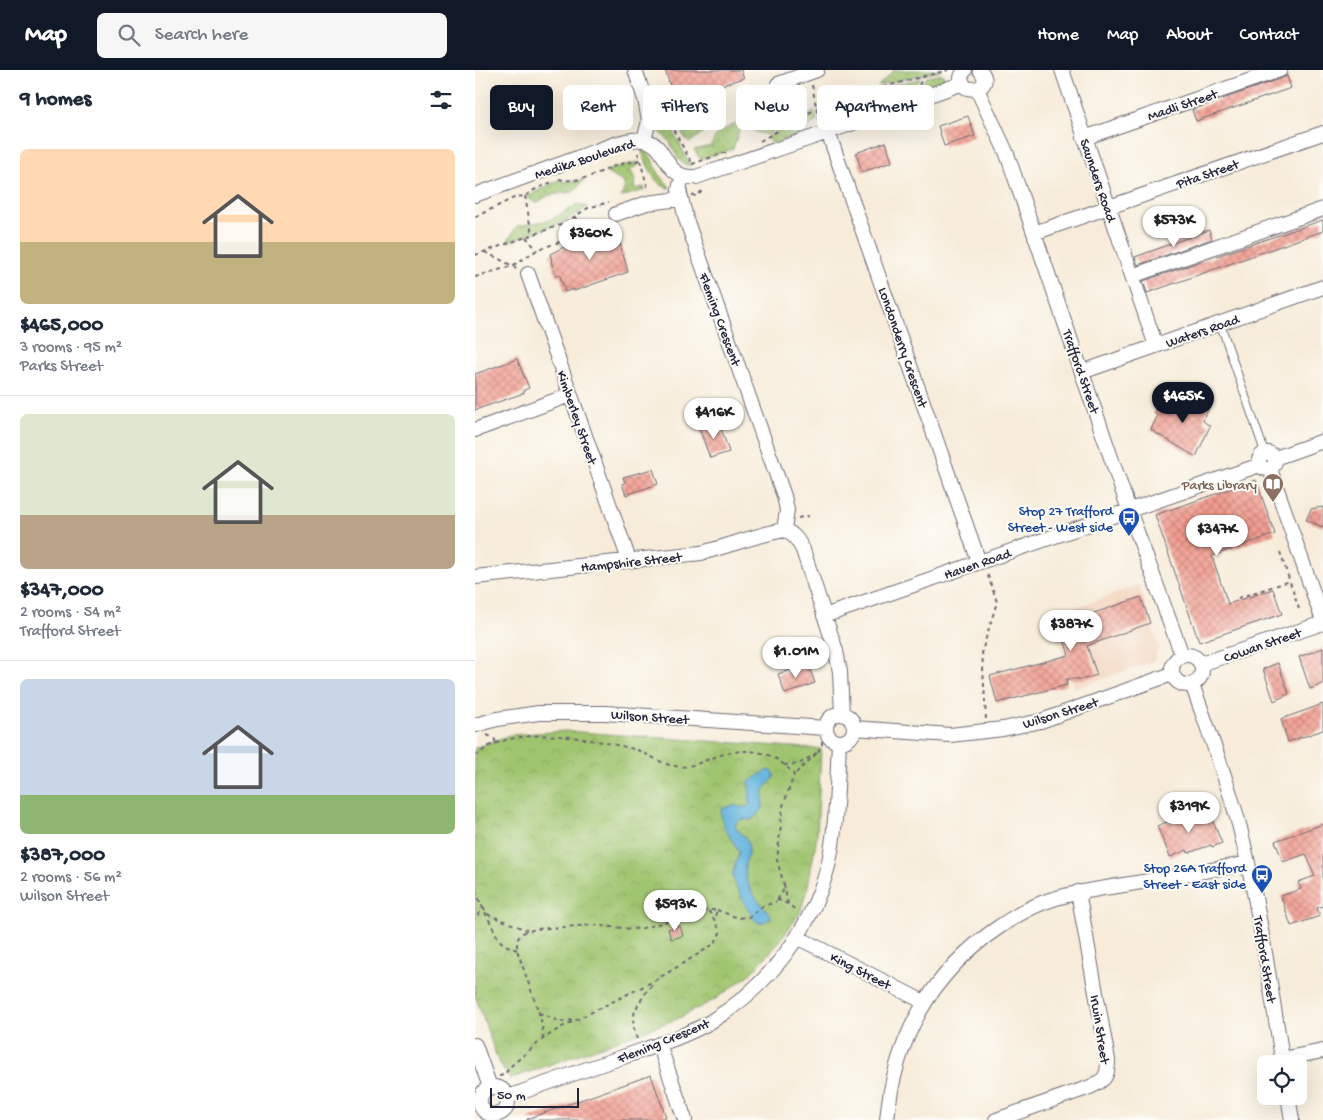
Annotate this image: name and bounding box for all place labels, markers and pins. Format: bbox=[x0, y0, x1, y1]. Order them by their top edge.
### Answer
pin: $573K bbox=[1139, 206, 1209, 248]
pin: $360K bbox=[555, 218, 625, 261]
pin: $465K bbox=[1148, 382, 1218, 424]
pin: $416K bbox=[679, 398, 749, 440]
library icon: Parks Library bbox=[1261, 472, 1285, 503]
place label: Parks Library bbox=[1181, 478, 1257, 495]
place label: Stop 27 Trafford Street - West side bbox=[1008, 504, 1115, 537]
bus stop icon: Stop 27 Trafford Street - West side bbox=[1117, 506, 1141, 537]
pin: $347K bbox=[1182, 514, 1252, 557]
pin: $387K bbox=[1036, 610, 1106, 652]
pin: $1.01M bbox=[755, 636, 837, 679]
pin: $319K bbox=[1154, 792, 1224, 834]
place label: Stop 26A Trafford Street - East side bbox=[1143, 861, 1248, 894]
bus stop icon: Stop 26A Trafford Street - East side bbox=[1250, 863, 1274, 894]
pin: $593K bbox=[640, 890, 710, 932]

